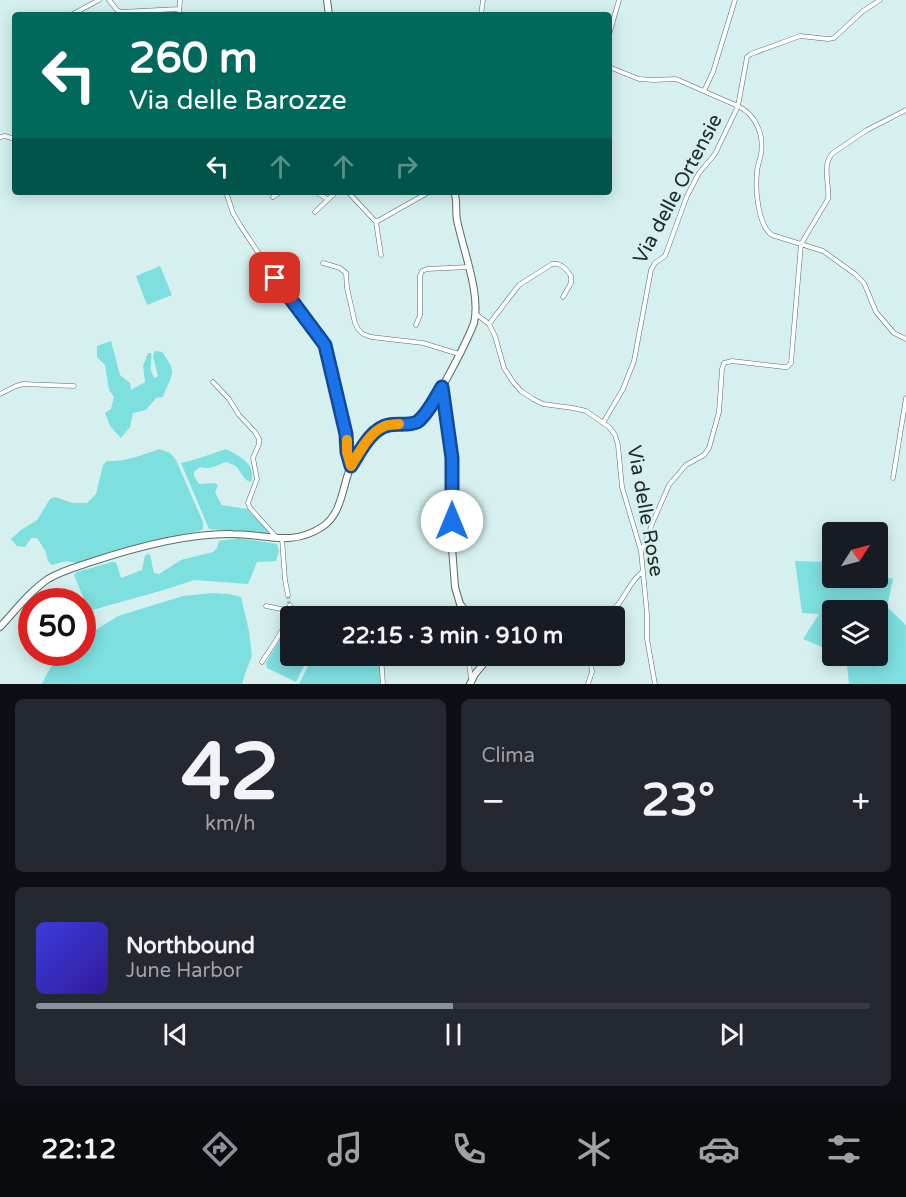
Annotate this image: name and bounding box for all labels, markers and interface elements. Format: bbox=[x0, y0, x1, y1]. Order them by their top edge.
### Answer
text: 260 m bbox=[129, 33, 258, 84]
icon: left bbox=[30, 36, 108, 114]
text: Via delle Barozze bbox=[129, 84, 347, 117]
street label: Via delle Ortensie bbox=[628, 110, 728, 268]
icon: left bbox=[201, 150, 234, 183]
icon: ahead bbox=[264, 150, 297, 183]
icon: ahead bbox=[327, 150, 360, 183]
icon: right bbox=[390, 150, 423, 183]
pin bbox=[249, 252, 300, 303]
icon: arrive bbox=[258, 261, 291, 294]
street label: Via delle Rose bbox=[622, 444, 668, 578]
position arrow bbox=[420, 489, 484, 553]
north arrow bbox=[822, 522, 888, 588]
map controls bbox=[822, 522, 888, 666]
speed limit sign: 50 bbox=[18, 588, 96, 666]
button: layers bbox=[822, 600, 888, 666]
text: 22:15 · 3 min · 910 m bbox=[342, 623, 563, 649]
text: 42 bbox=[181, 726, 279, 820]
text: Clima bbox=[482, 744, 535, 768]
text: 23° bbox=[641, 774, 715, 828]
text: − bbox=[482, 782, 505, 821]
text: + bbox=[851, 782, 870, 821]
text: km/h bbox=[205, 812, 255, 836]
text: Northbound bbox=[126, 933, 255, 959]
text: June Harbor bbox=[126, 959, 243, 983]
icon: previous bbox=[159, 1018, 192, 1051]
icon: pause bbox=[437, 1018, 470, 1051]
icon: next bbox=[715, 1018, 748, 1051]
icon: directions bbox=[199, 1128, 241, 1170]
icon: music bbox=[324, 1128, 366, 1170]
icon: phone bbox=[448, 1128, 490, 1170]
icon: climate bbox=[573, 1128, 615, 1170]
icon: car bbox=[698, 1128, 740, 1170]
icon: filters bbox=[823, 1128, 865, 1170]
text: 22:12 bbox=[41, 1133, 116, 1166]

